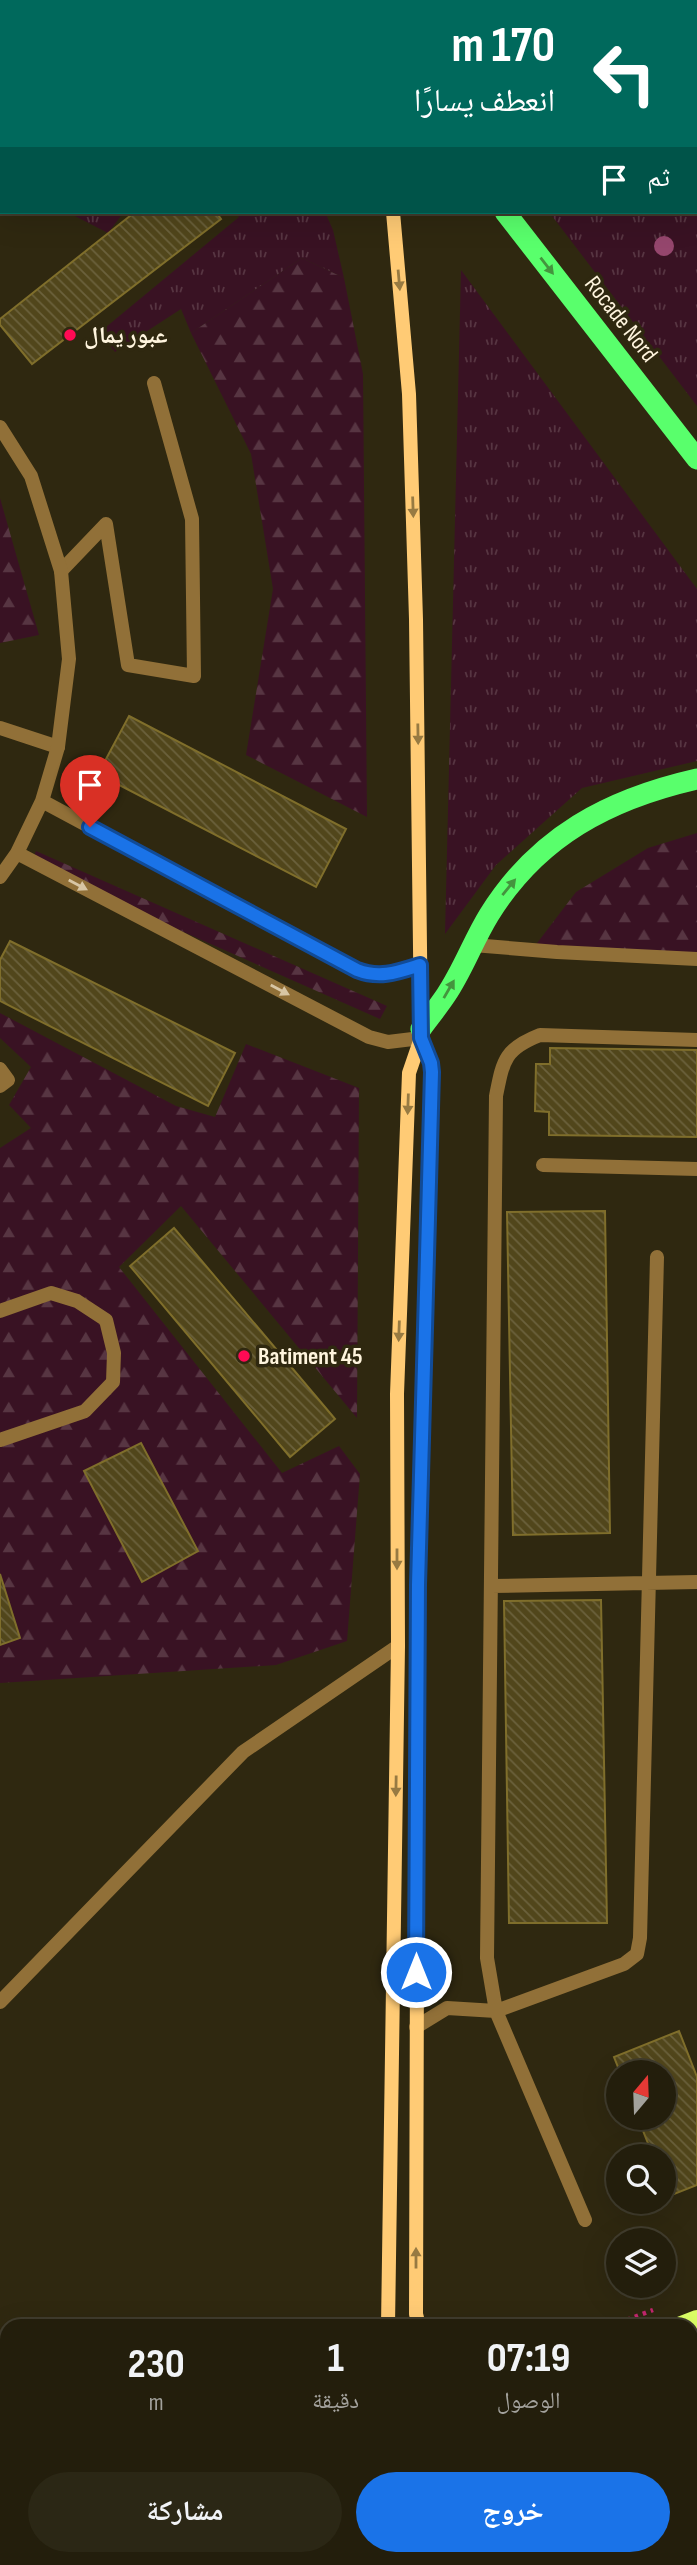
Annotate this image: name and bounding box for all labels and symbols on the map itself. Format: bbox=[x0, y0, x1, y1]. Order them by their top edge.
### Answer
one-way arrow bbox=[539, 256, 554, 274]
one-way arrow bbox=[393, 269, 404, 291]
street label: Rocade Nord bbox=[578, 270, 664, 368]
place label: عبور يمال bbox=[84, 321, 168, 350]
marker: عبور يمال bbox=[62, 327, 78, 343]
one-way arrow bbox=[407, 496, 418, 518]
one-way arrow bbox=[412, 723, 423, 745]
pin bbox=[60, 755, 120, 827]
one-way arrow bbox=[501, 878, 516, 896]
one-way arrow bbox=[68, 879, 88, 891]
one-way arrow bbox=[443, 979, 455, 998]
one-way arrow bbox=[270, 984, 290, 996]
one-way arrow bbox=[402, 1093, 413, 1115]
one-way arrow bbox=[394, 1321, 405, 1343]
place label: Batiment 45 bbox=[258, 1342, 362, 1371]
marker: Batiment 45 bbox=[236, 1348, 252, 1364]
one-way arrow bbox=[391, 1548, 403, 1570]
one-way arrow bbox=[390, 1776, 401, 1798]
position arrow bbox=[379, 1935, 453, 2009]
north arrow bbox=[606, 2060, 676, 2130]
one-way arrow bbox=[410, 2247, 422, 2269]

